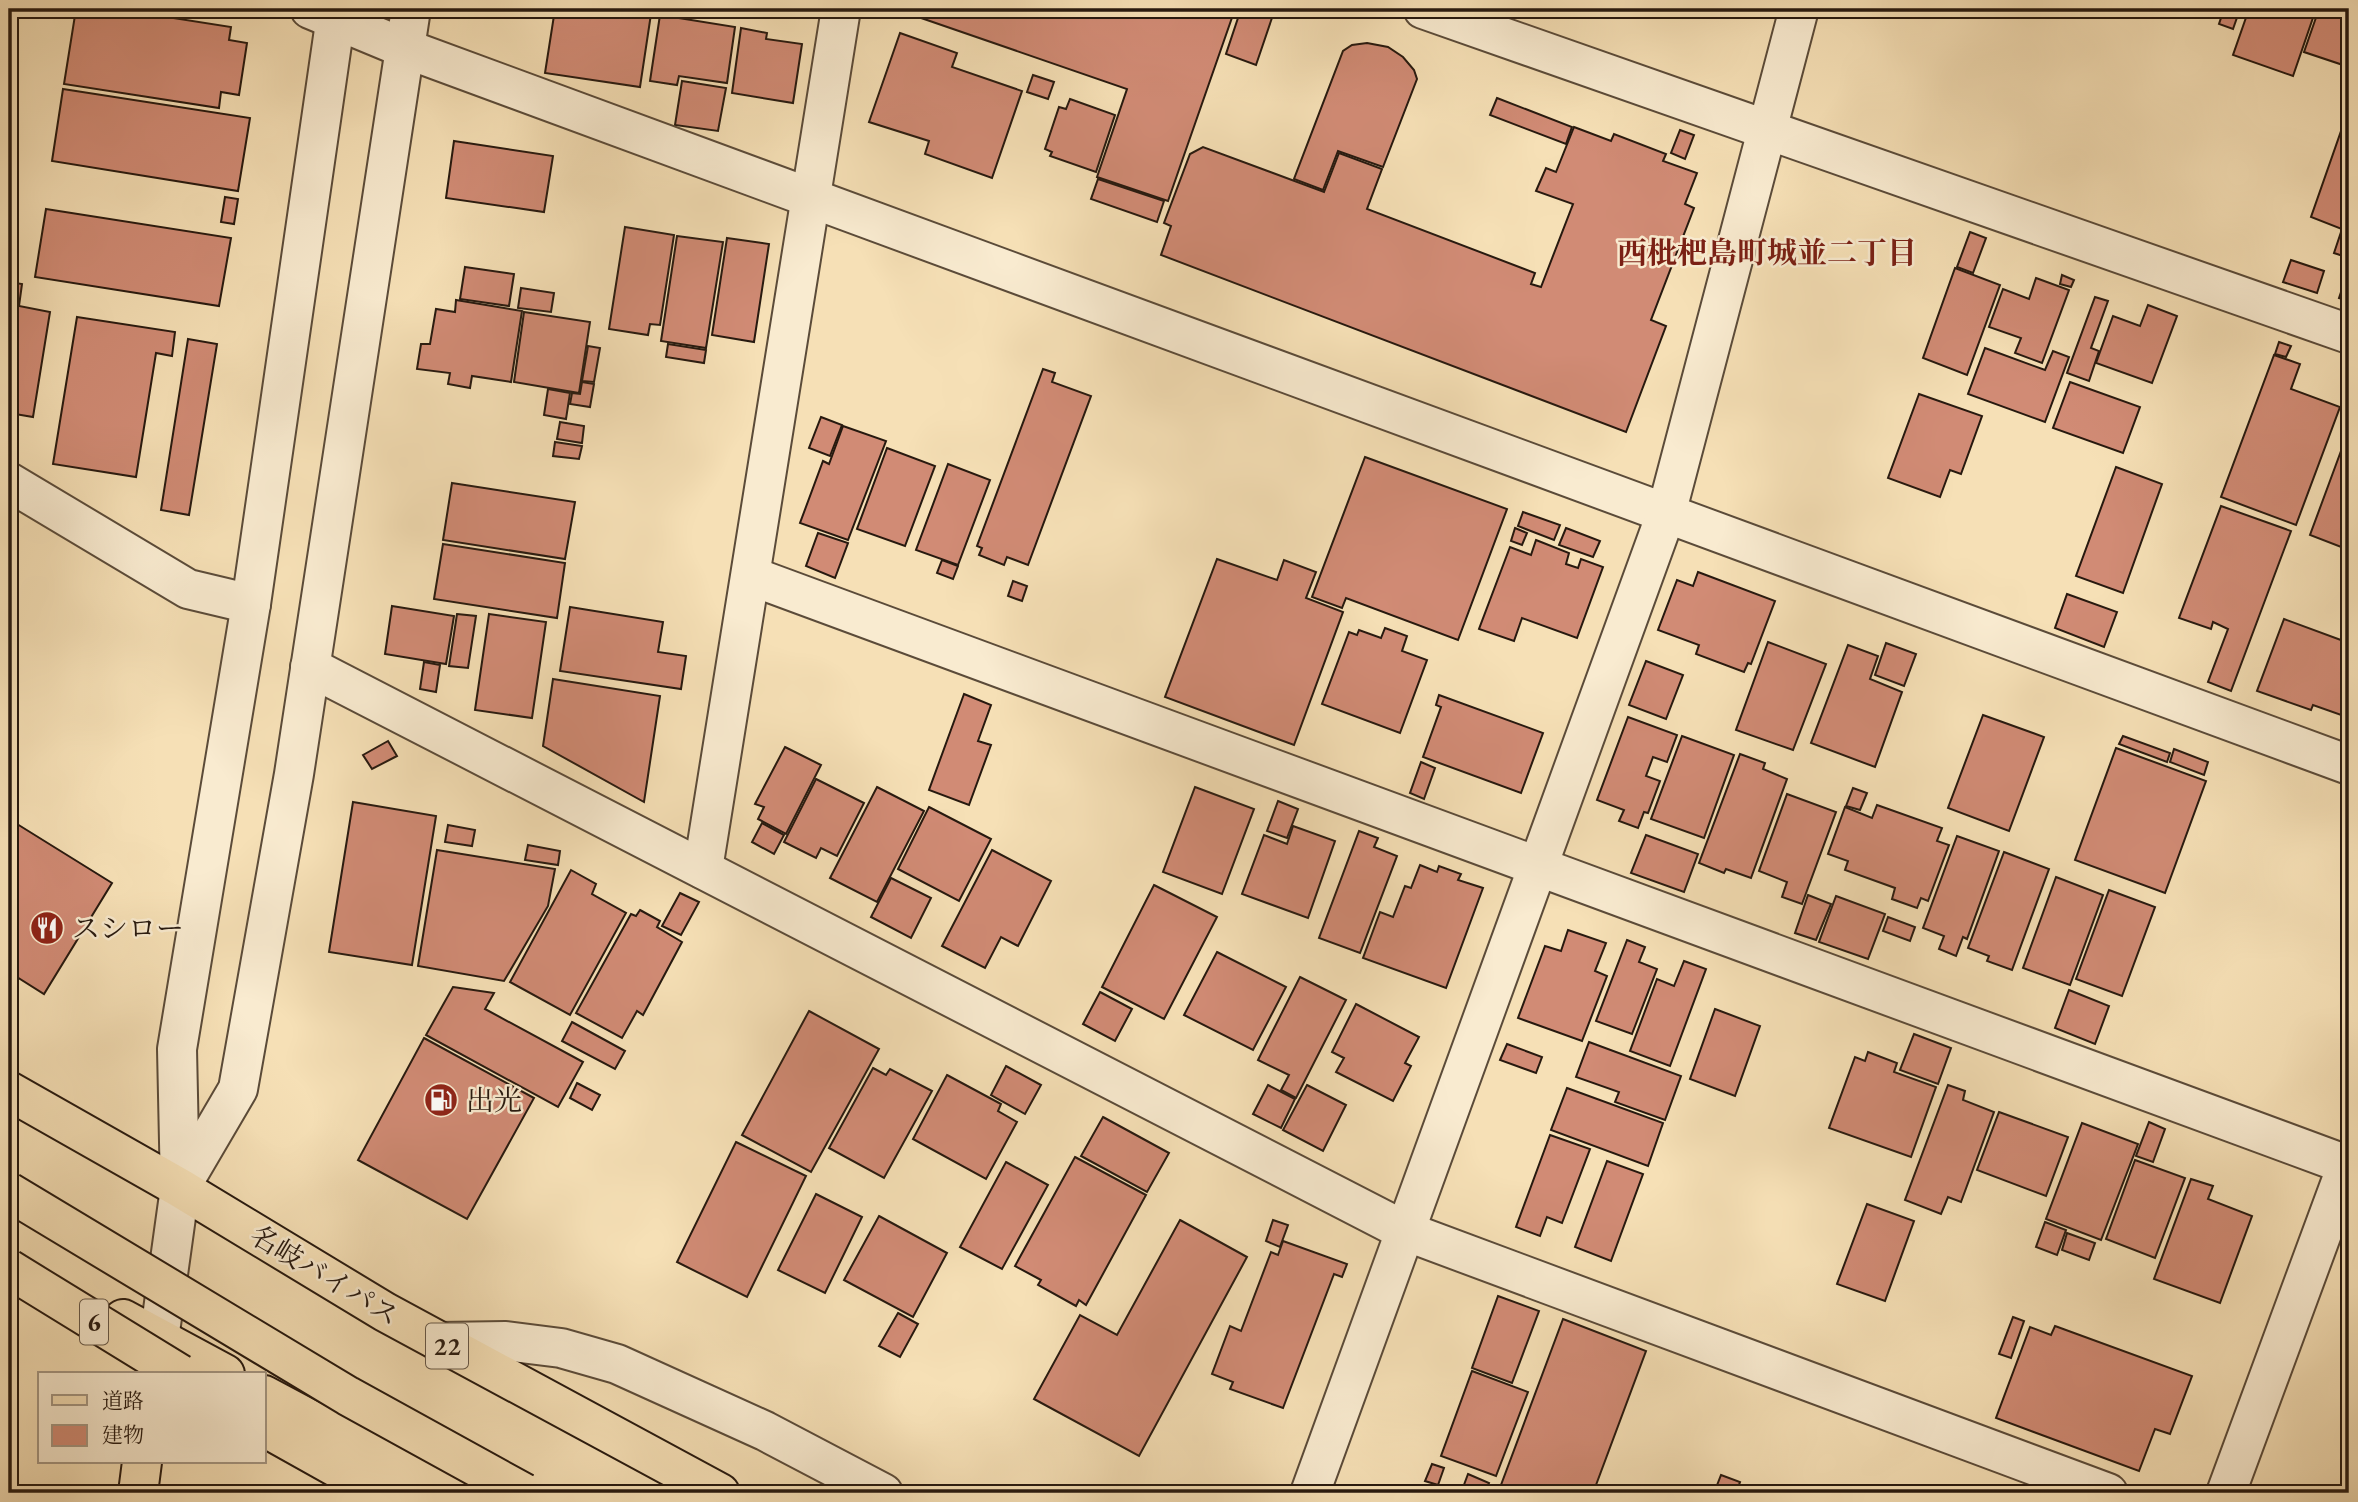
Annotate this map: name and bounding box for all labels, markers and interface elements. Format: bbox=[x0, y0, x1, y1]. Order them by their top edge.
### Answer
district label: 西枇杷島町城並二丁目 bbox=[1617, 233, 1917, 272]
restaurant icon: スシロー bbox=[28, 909, 66, 947]
place label: スシロー bbox=[72, 910, 184, 946]
fuel station icon: 出光 bbox=[422, 1081, 460, 1119]
place label: 出光 bbox=[466, 1082, 522, 1118]
street label: 名岐バイパス bbox=[244, 1216, 406, 1334]
road number: 6 bbox=[80, 1300, 108, 1344]
road number: 22 bbox=[426, 1324, 468, 1368]
legend bbox=[38, 1372, 266, 1464]
text: 道路 bbox=[102, 1387, 144, 1414]
text: 建物 bbox=[102, 1421, 144, 1448]

